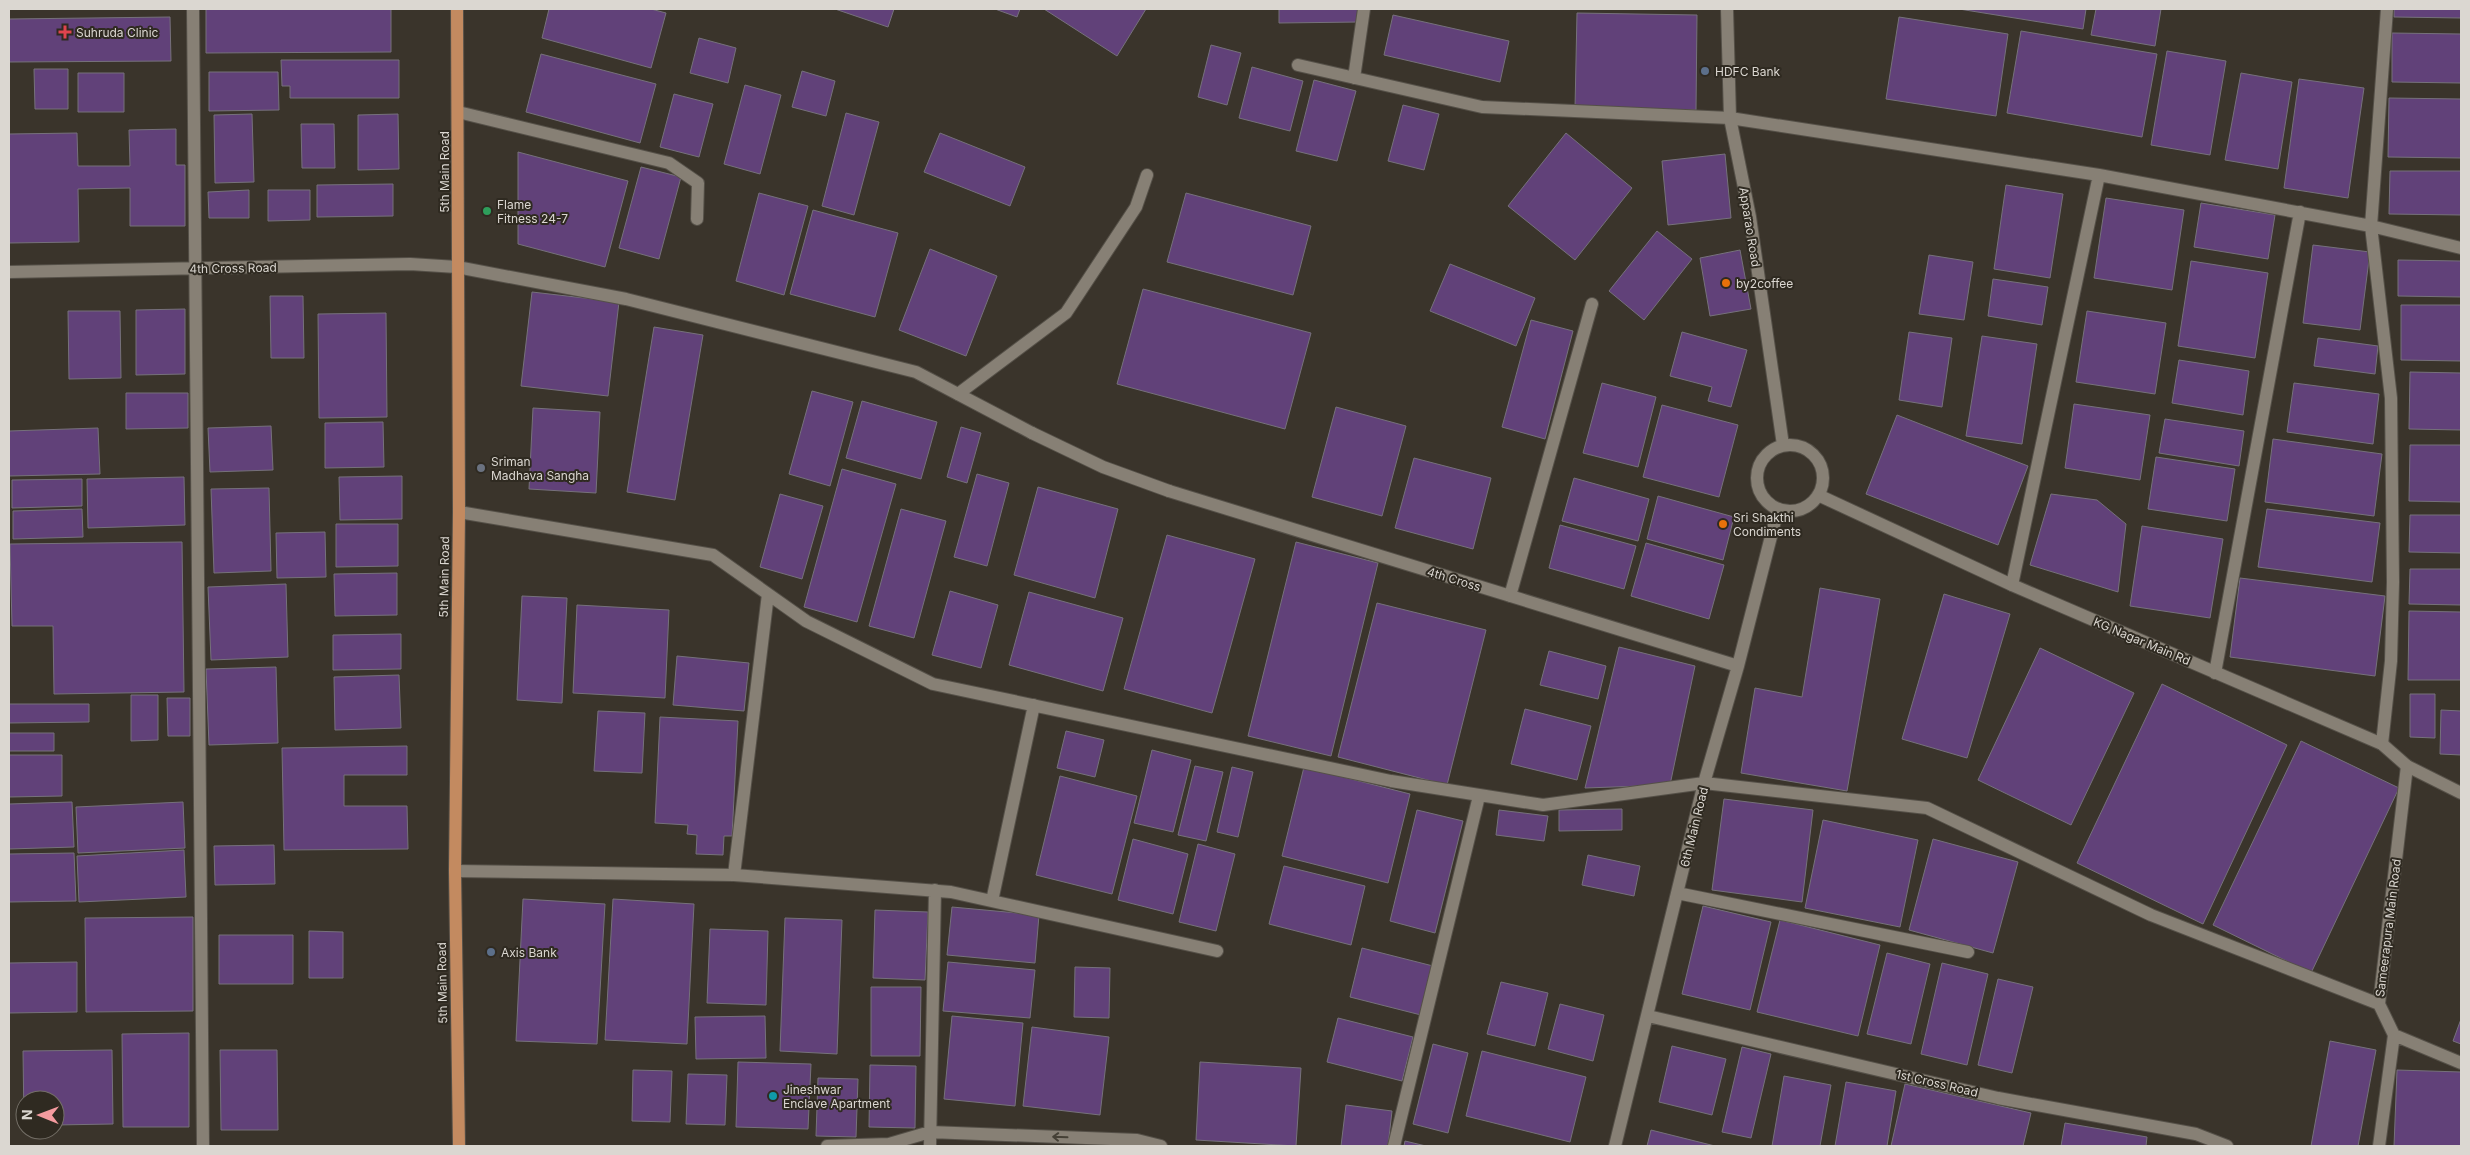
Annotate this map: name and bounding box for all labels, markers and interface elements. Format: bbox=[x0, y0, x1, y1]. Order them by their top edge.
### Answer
marker: Suhruda Clinic bbox=[58, 25, 72, 39]
place label: Suhruda Clinic bbox=[76, 25, 159, 40]
place label: HDFC Bank bbox=[1715, 64, 1780, 79]
marker: HDFC Bank bbox=[1699, 65, 1711, 77]
street label: 5th Main Road bbox=[437, 131, 452, 213]
street label: Apparao Road bbox=[1736, 186, 1764, 268]
place label: Flame Fitness 24-7 bbox=[497, 197, 568, 226]
marker: Flame Fitness 24-7 bbox=[481, 205, 493, 217]
street label: 4th Cross Road bbox=[189, 260, 277, 276]
place label: by2coffee bbox=[1736, 276, 1793, 291]
marker: by2coffee bbox=[1720, 277, 1732, 289]
place label: Sriman Madhava Sangha bbox=[491, 454, 589, 483]
marker: Sriman Madhava Sangha bbox=[475, 462, 487, 474]
place label: Sri Shakthi Condiments bbox=[1733, 510, 1801, 539]
marker: Sri Shakthi Condiments bbox=[1717, 518, 1729, 530]
street label: 5th Main Road bbox=[436, 536, 452, 618]
street label: 4th Cross bbox=[1425, 564, 1483, 594]
street label: KG Nagar Main Rd bbox=[2091, 614, 2193, 668]
street label: 6th Main Road bbox=[1677, 786, 1711, 868]
street label: Sameerapura Main Road bbox=[2372, 858, 2404, 998]
street label: 5th Main Road bbox=[434, 942, 450, 1024]
place label: Axis Bank bbox=[501, 945, 557, 960]
marker: Axis Bank bbox=[485, 946, 497, 958]
street label: 1st Cross Road bbox=[1894, 1066, 1980, 1100]
place label: Jineshwar Enclave Apartment bbox=[783, 1082, 890, 1111]
north arrow bbox=[15, 1090, 65, 1140]
marker: Jineshwar Enclave Apartment bbox=[767, 1090, 779, 1102]
text: N bbox=[18, 1109, 35, 1120]
one-way arrow bbox=[1052, 1132, 1068, 1142]

